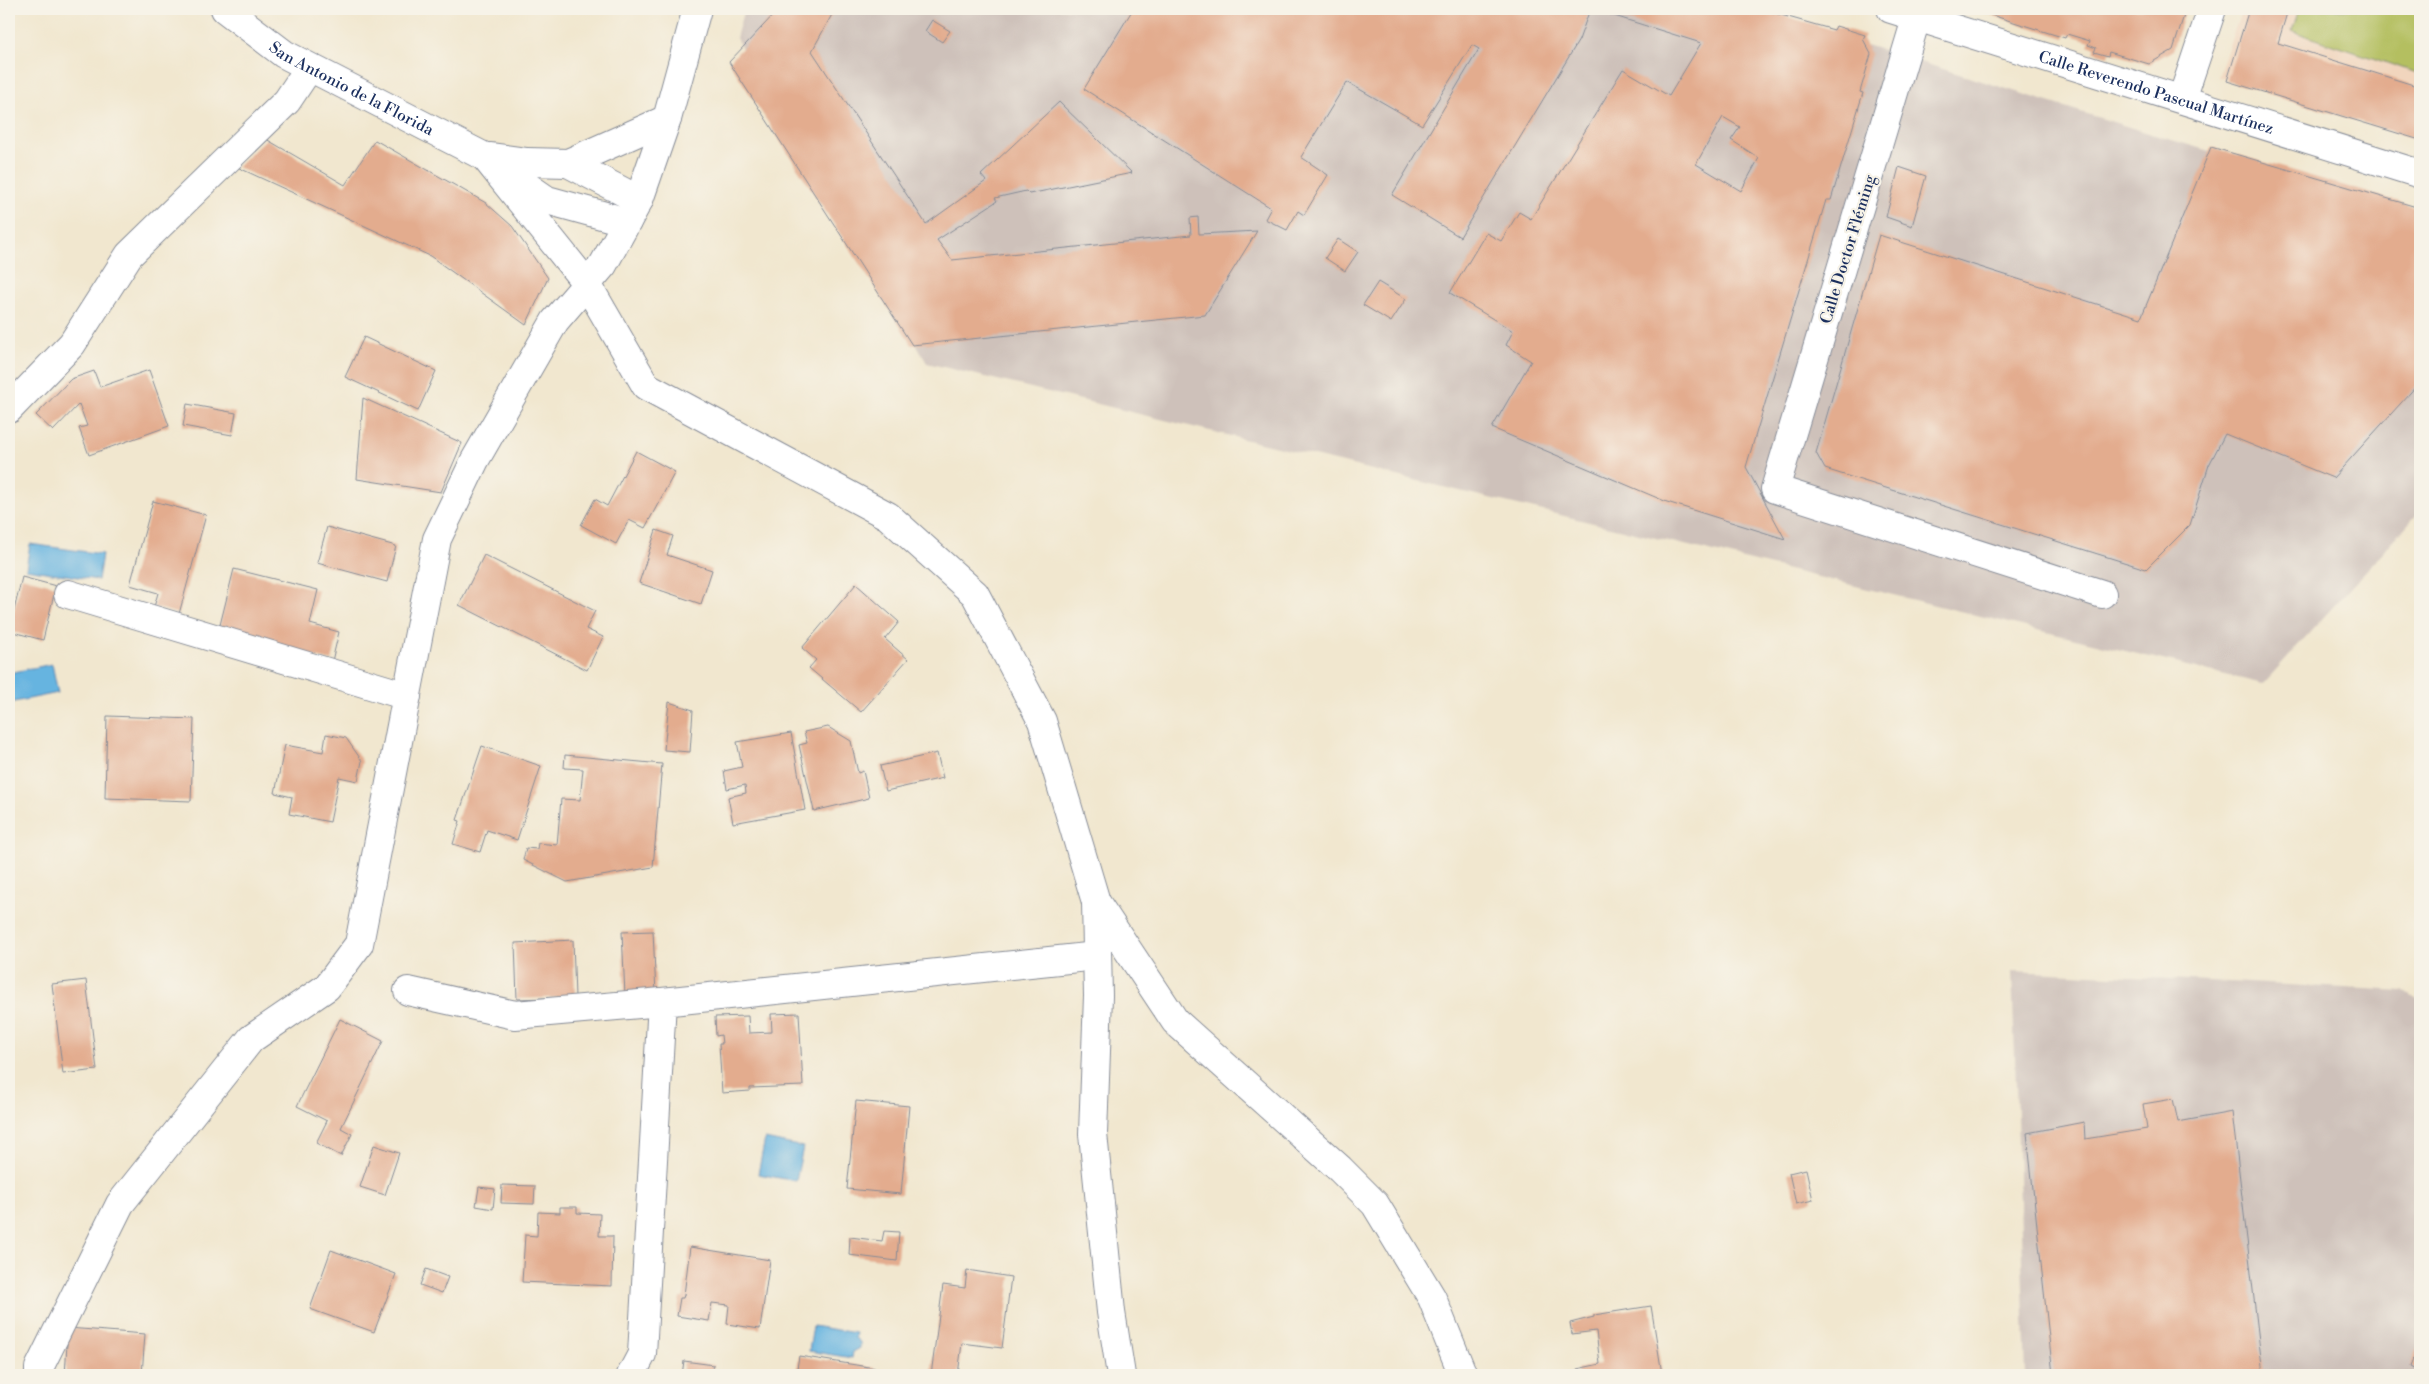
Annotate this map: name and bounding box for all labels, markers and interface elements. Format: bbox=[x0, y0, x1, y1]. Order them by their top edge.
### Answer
street label: San Antonio de la Florida bbox=[265, 37, 438, 140]
street label: Calle Reverendo Pascual Martínez bbox=[2036, 47, 2276, 139]
street label: Calle Doctor Fléming bbox=[1816, 172, 1880, 326]

